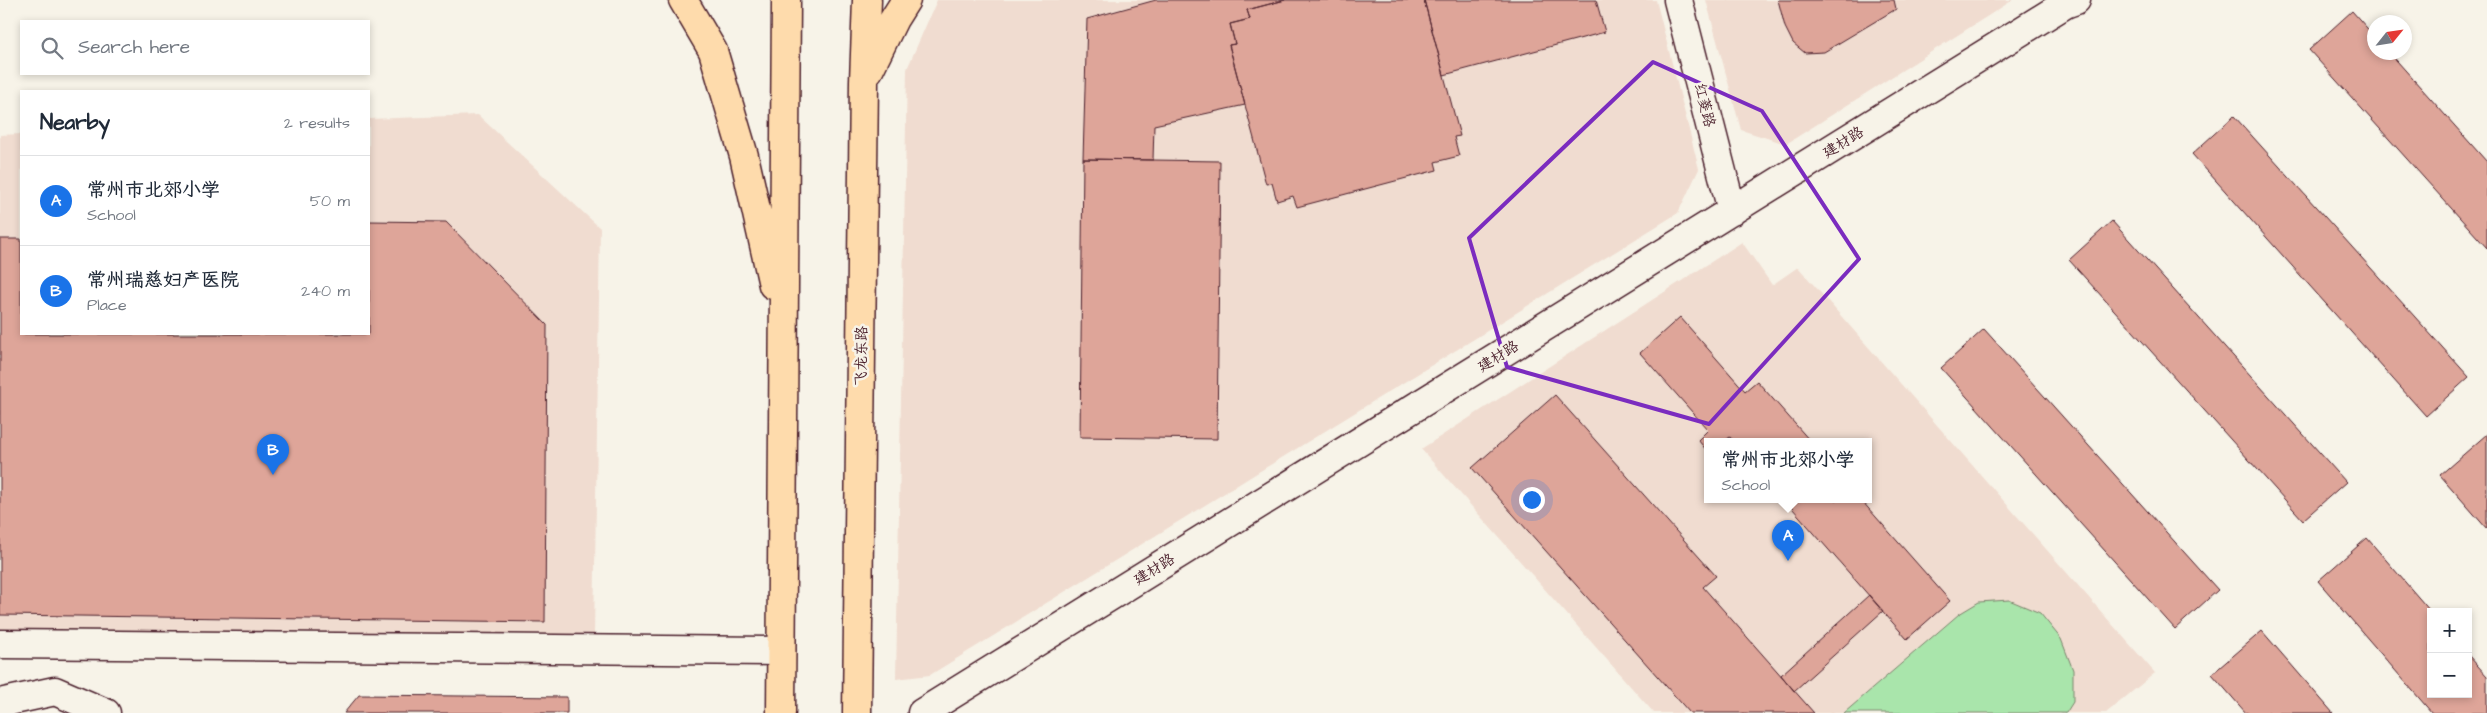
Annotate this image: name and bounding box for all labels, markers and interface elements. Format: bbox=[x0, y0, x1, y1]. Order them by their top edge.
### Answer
north arrow bbox=[2367, 15, 2412, 60]
search box bbox=[20, 20, 370, 75]
icon: search bbox=[38, 34, 66, 62]
text: Search here bbox=[78, 34, 190, 61]
street label: 红菱路 bbox=[1689, 81, 1720, 130]
text: Nearby bbox=[40, 108, 110, 137]
text: 2 results bbox=[284, 112, 350, 134]
street label: 建材路 bbox=[1819, 122, 1868, 163]
text: 常州市北郊小学 bbox=[87, 177, 220, 204]
text: A bbox=[51, 190, 61, 212]
text: 50 m bbox=[310, 190, 350, 212]
text: School bbox=[87, 204, 136, 226]
text: 常州瑞慈妇产医院 bbox=[87, 267, 239, 294]
text: B bbox=[50, 280, 62, 302]
text: 240 m bbox=[301, 280, 350, 302]
text: Place bbox=[87, 294, 127, 316]
street label: 飞龙东路 bbox=[850, 326, 873, 386]
street label: 建材路 bbox=[1474, 336, 1523, 377]
pin: B bbox=[257, 434, 289, 475]
popup bbox=[1704, 438, 1872, 503]
text: 常州市北郊小学 bbox=[1721, 447, 1855, 474]
text: School bbox=[1721, 474, 1770, 496]
your location bbox=[1519, 487, 1545, 513]
pin: A bbox=[1772, 520, 1804, 561]
street label: 建材路 bbox=[1130, 549, 1179, 590]
map controls bbox=[2427, 608, 2472, 698]
button: + bbox=[2427, 608, 2472, 653]
button: − bbox=[2427, 653, 2472, 698]

